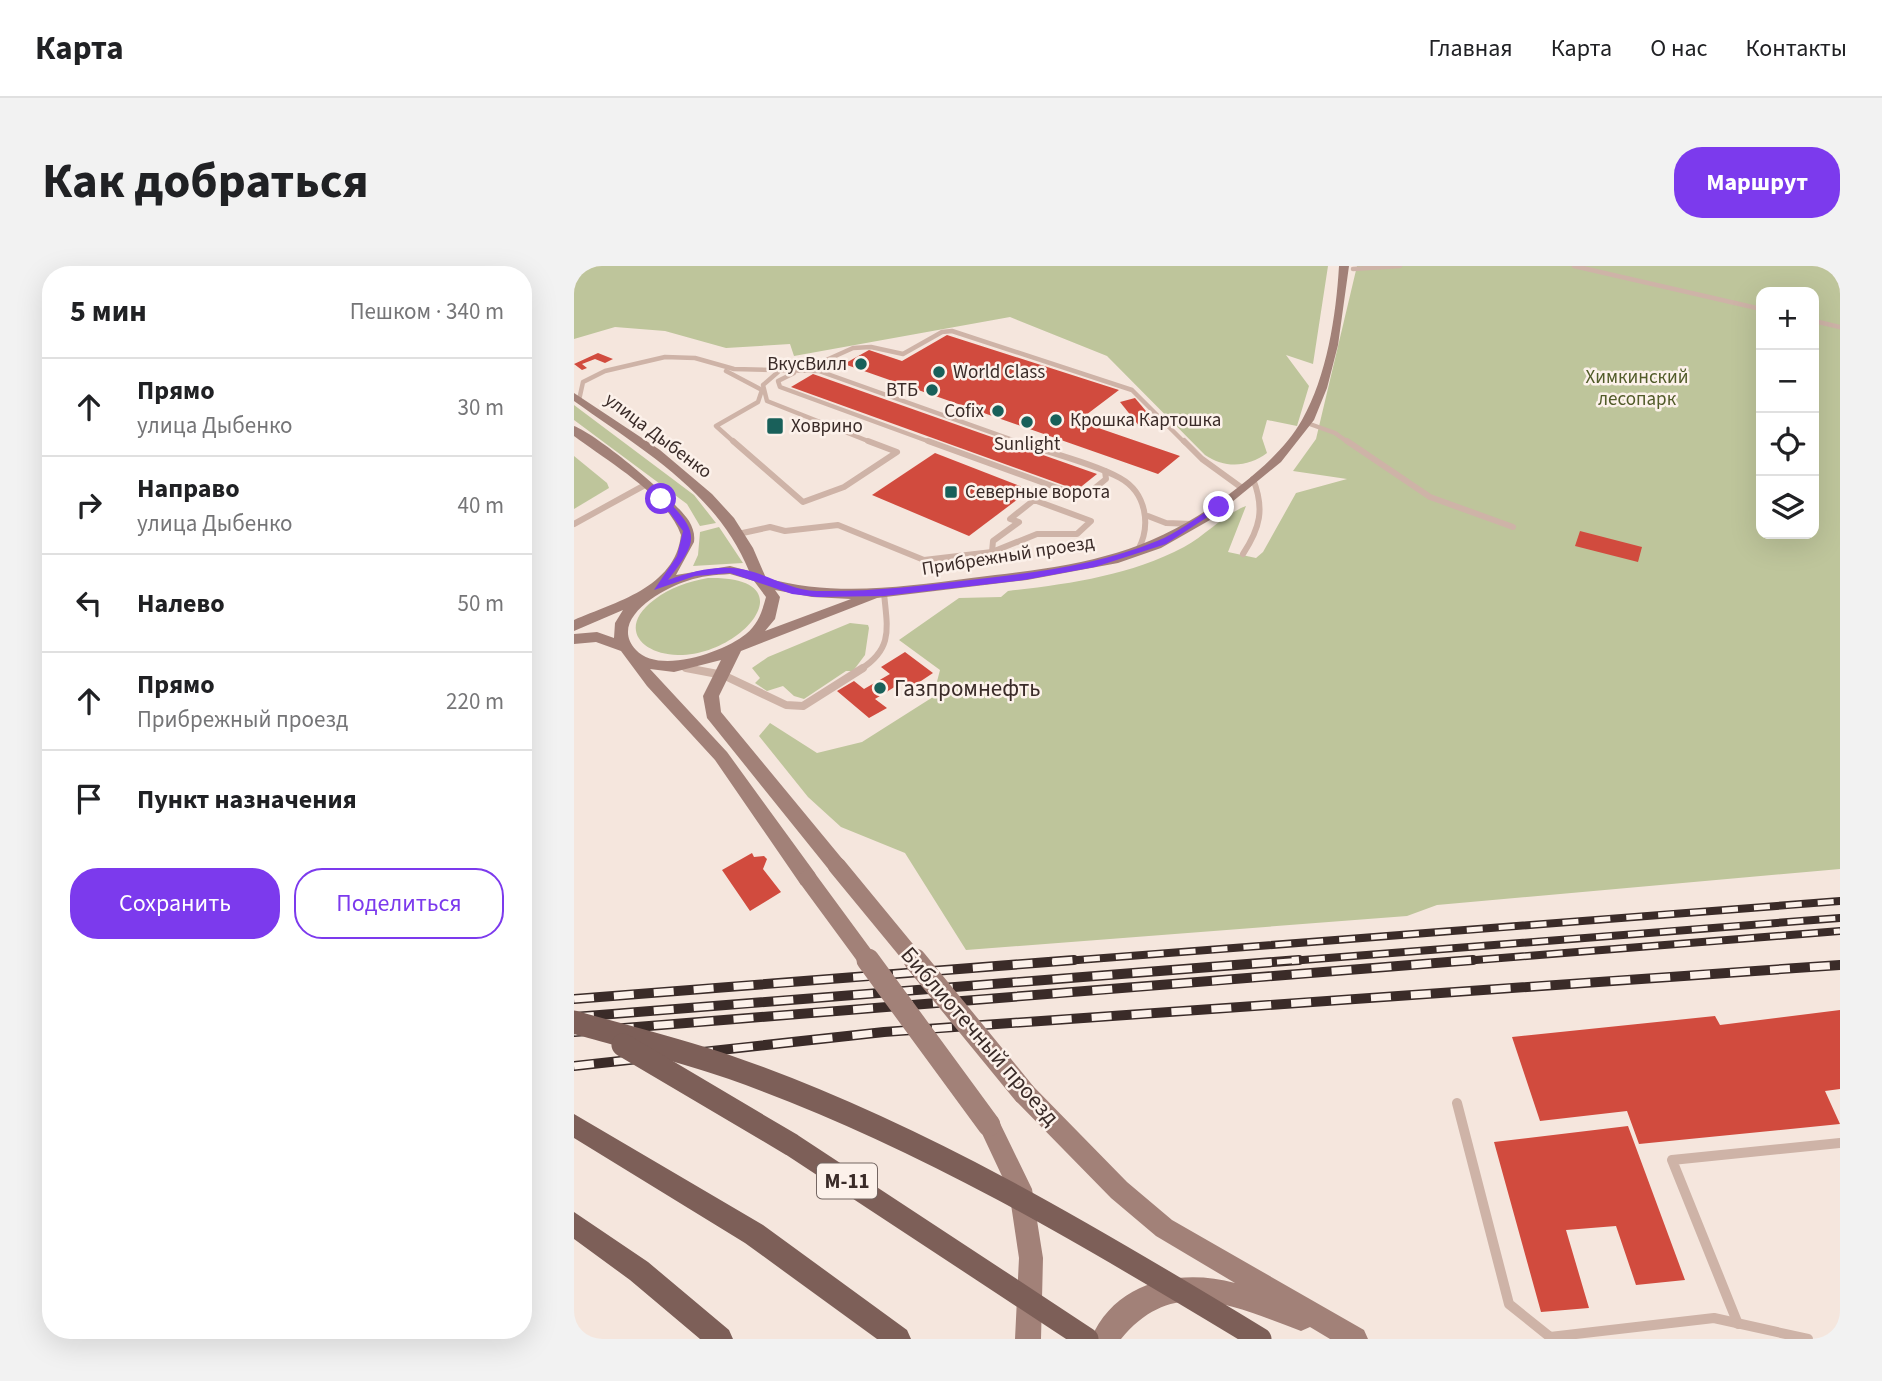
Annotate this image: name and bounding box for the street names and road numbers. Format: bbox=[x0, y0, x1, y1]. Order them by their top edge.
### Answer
street label: улица Дыбенко bbox=[599, 387, 717, 485]
street label: Прибрежный проезд bbox=[920, 529, 1096, 583]
street label: Библиотечный проезд bbox=[893, 939, 1067, 1133]
road number: М-11 bbox=[817, 1164, 877, 1198]

